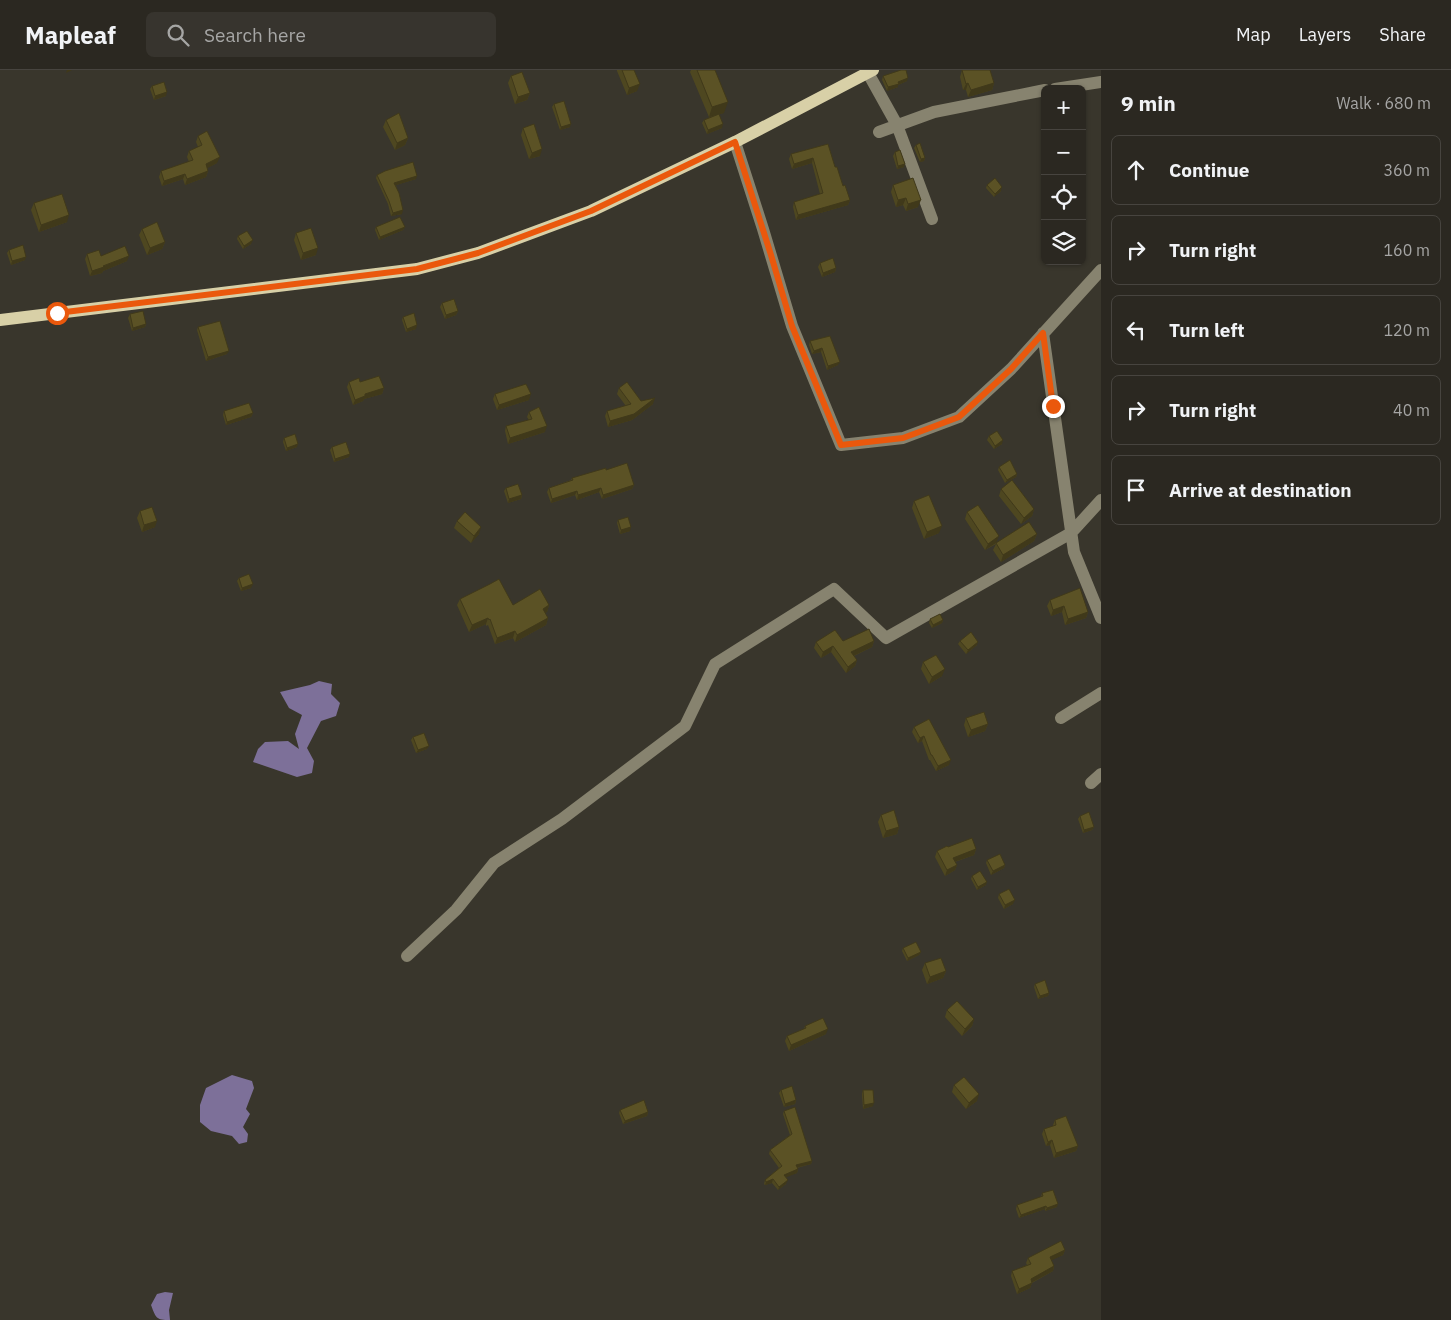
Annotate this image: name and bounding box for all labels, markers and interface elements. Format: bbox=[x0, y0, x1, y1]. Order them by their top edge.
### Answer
search box bbox=[146, 12, 496, 57]
text: Mapleaf bbox=[25, 19, 116, 51]
icon: search bbox=[164, 21, 192, 49]
text: Search here bbox=[204, 23, 306, 47]
text: Map bbox=[1236, 23, 1271, 46]
text: Layers bbox=[1299, 23, 1351, 46]
text: Share bbox=[1379, 23, 1426, 46]
map controls bbox=[1041, 85, 1086, 265]
button: + bbox=[1041, 85, 1086, 130]
text: 9 min bbox=[1121, 89, 1176, 117]
text: Walk · 680 m bbox=[1336, 93, 1431, 113]
button: − bbox=[1041, 130, 1086, 175]
icon: ahead bbox=[1122, 156, 1150, 184]
text: Continue bbox=[1169, 158, 1249, 182]
text: 360 m bbox=[1383, 160, 1430, 180]
button: locate bbox=[1041, 175, 1086, 220]
button: layers bbox=[1041, 220, 1086, 265]
icon: right bbox=[1122, 236, 1150, 264]
text: Turn right bbox=[1169, 238, 1256, 262]
text: 160 m bbox=[1383, 240, 1430, 260]
route start bbox=[46, 302, 69, 325]
icon: left bbox=[1122, 316, 1150, 344]
text: Turn left bbox=[1169, 318, 1245, 342]
text: 120 m bbox=[1383, 320, 1430, 340]
route end bbox=[1042, 395, 1065, 418]
icon: right bbox=[1122, 396, 1150, 424]
text: Turn right bbox=[1169, 398, 1256, 422]
text: 40 m bbox=[1393, 400, 1430, 420]
icon: arrive bbox=[1122, 476, 1150, 504]
text: Arrive at destination bbox=[1169, 478, 1352, 502]

